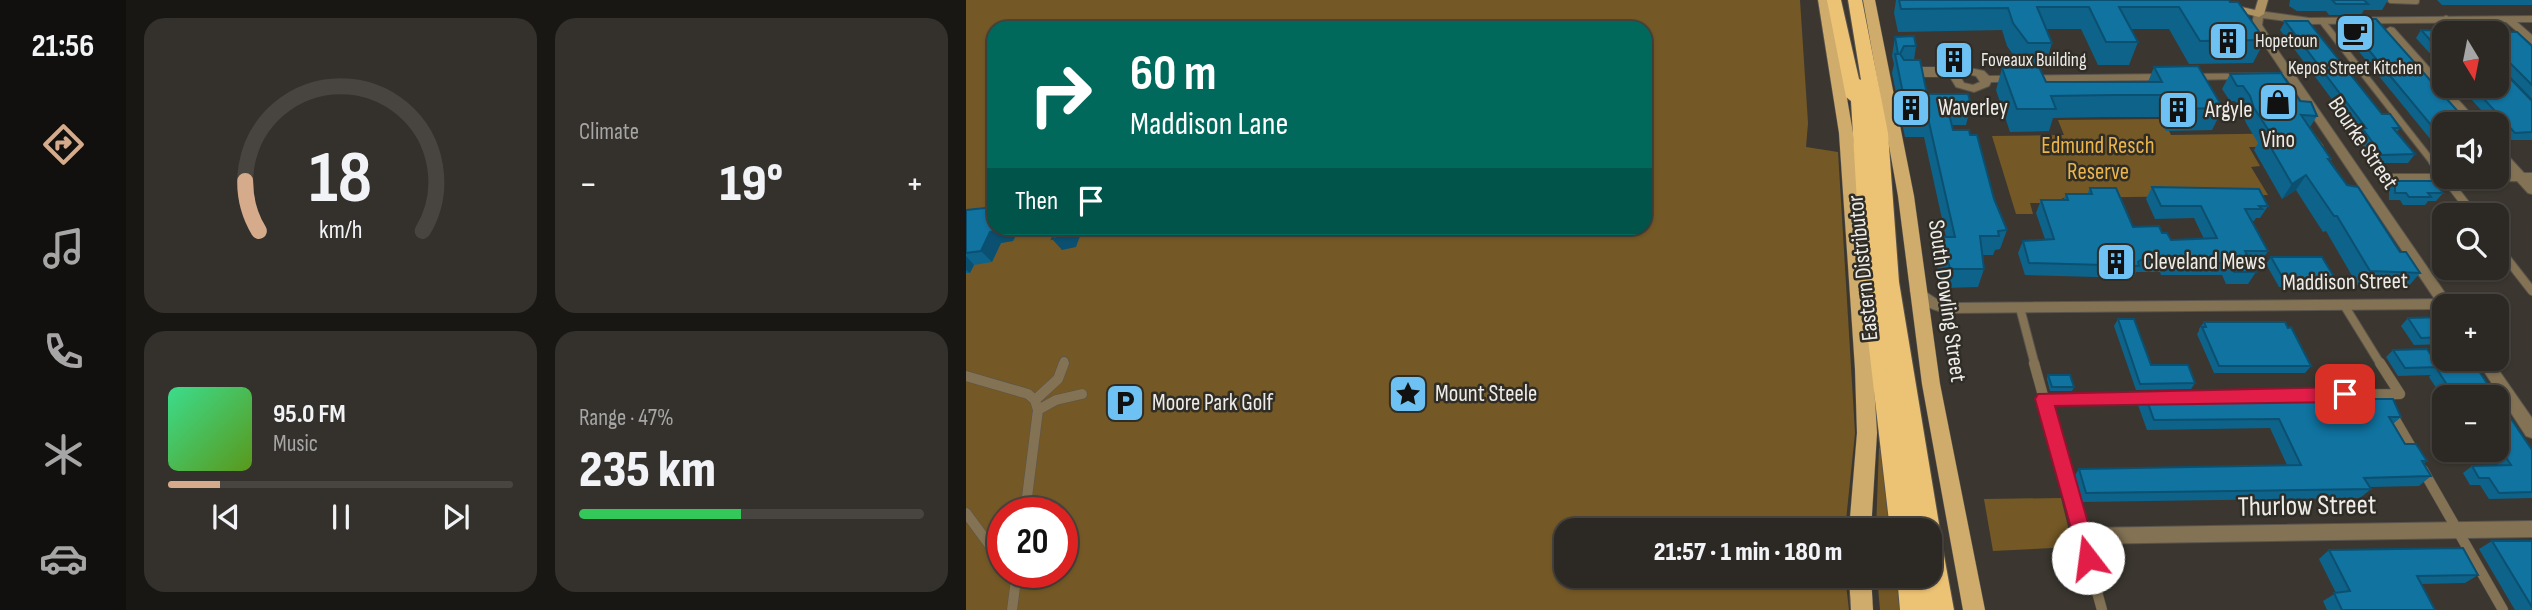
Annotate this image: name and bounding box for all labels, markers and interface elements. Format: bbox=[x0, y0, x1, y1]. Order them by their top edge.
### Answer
cafe icon: Kepos Street Kitchen bbox=[2334, 12, 2376, 54]
building icon: Hopetoun bbox=[2207, 20, 2249, 62]
north arrow bbox=[2432, 21, 2510, 98]
map controls bbox=[2432, 21, 2509, 462]
text: 21:56 bbox=[32, 27, 94, 66]
place label: Hopetoun bbox=[2255, 30, 2318, 53]
building icon: Foveaux Building bbox=[1933, 39, 1975, 81]
text: 60 m bbox=[1130, 45, 1217, 104]
icon: right bbox=[1015, 49, 1106, 140]
place label: Foveaux Building bbox=[1981, 49, 2087, 72]
place label: Kepos Street Kitchen bbox=[2288, 57, 2422, 80]
shop icon: Vino bbox=[2257, 81, 2299, 123]
building icon: Waverley bbox=[1890, 87, 1932, 129]
building icon: Argyle bbox=[2157, 89, 2199, 131]
street label: Bourke Street bbox=[2322, 91, 2404, 195]
place label: Waverley bbox=[1938, 94, 2008, 122]
place label: Argyle bbox=[2204, 96, 2252, 124]
text: Maddison Lane bbox=[1130, 105, 1288, 144]
button: sound bbox=[2432, 112, 2509, 189]
text: Climate bbox=[579, 118, 639, 146]
icon: directions bbox=[39, 120, 88, 169]
place label: Vino bbox=[2261, 126, 2295, 154]
park label: Edmund Resch Reserve bbox=[2041, 132, 2155, 186]
text: 18 bbox=[309, 136, 372, 224]
text: 19° bbox=[720, 153, 783, 216]
text: − bbox=[579, 162, 598, 207]
text: + bbox=[905, 162, 924, 207]
icon: arrive bbox=[1072, 182, 1110, 220]
text: Then bbox=[1015, 186, 1058, 217]
street label: Eastern Distributor bbox=[1841, 193, 1885, 342]
button: search bbox=[2432, 203, 2509, 280]
text: km/h bbox=[319, 215, 362, 246]
street label: South Dowling Street bbox=[1922, 218, 1972, 384]
icon: music bbox=[39, 224, 88, 273]
building icon: Cleveland Mews bbox=[2095, 241, 2137, 283]
place label: Cleveland Mews bbox=[2143, 248, 2266, 276]
street label: Maddison Street bbox=[2282, 267, 2408, 297]
button: + bbox=[2432, 294, 2509, 371]
icon: phone bbox=[39, 327, 88, 376]
pin bbox=[2315, 364, 2375, 424]
place icon: Mount Steele bbox=[1387, 373, 1429, 415]
icon: arrive bbox=[2326, 375, 2364, 413]
place label: Mount Steele bbox=[1435, 380, 1537, 408]
parking icon: Moore Park Golf bbox=[1104, 382, 1146, 424]
button: − bbox=[2432, 385, 2509, 462]
place label: Moore Park Golf bbox=[1152, 389, 1274, 417]
text: 95.0 FM bbox=[273, 399, 346, 430]
text: Range · 47% bbox=[579, 404, 674, 432]
icon: climate bbox=[39, 430, 88, 479]
text: Music bbox=[273, 430, 318, 458]
text: 235 km bbox=[579, 439, 716, 502]
street label: Thurlow Street bbox=[2237, 488, 2377, 524]
speed limit sign: 20 bbox=[987, 497, 1078, 588]
icon: previous bbox=[207, 498, 245, 536]
icon: pause bbox=[322, 498, 360, 536]
icon: next bbox=[437, 498, 475, 536]
position arrow bbox=[2051, 521, 2125, 595]
icon: car bbox=[39, 534, 88, 583]
text: 21:57 · 1 min · 180 m bbox=[1654, 537, 1842, 568]

